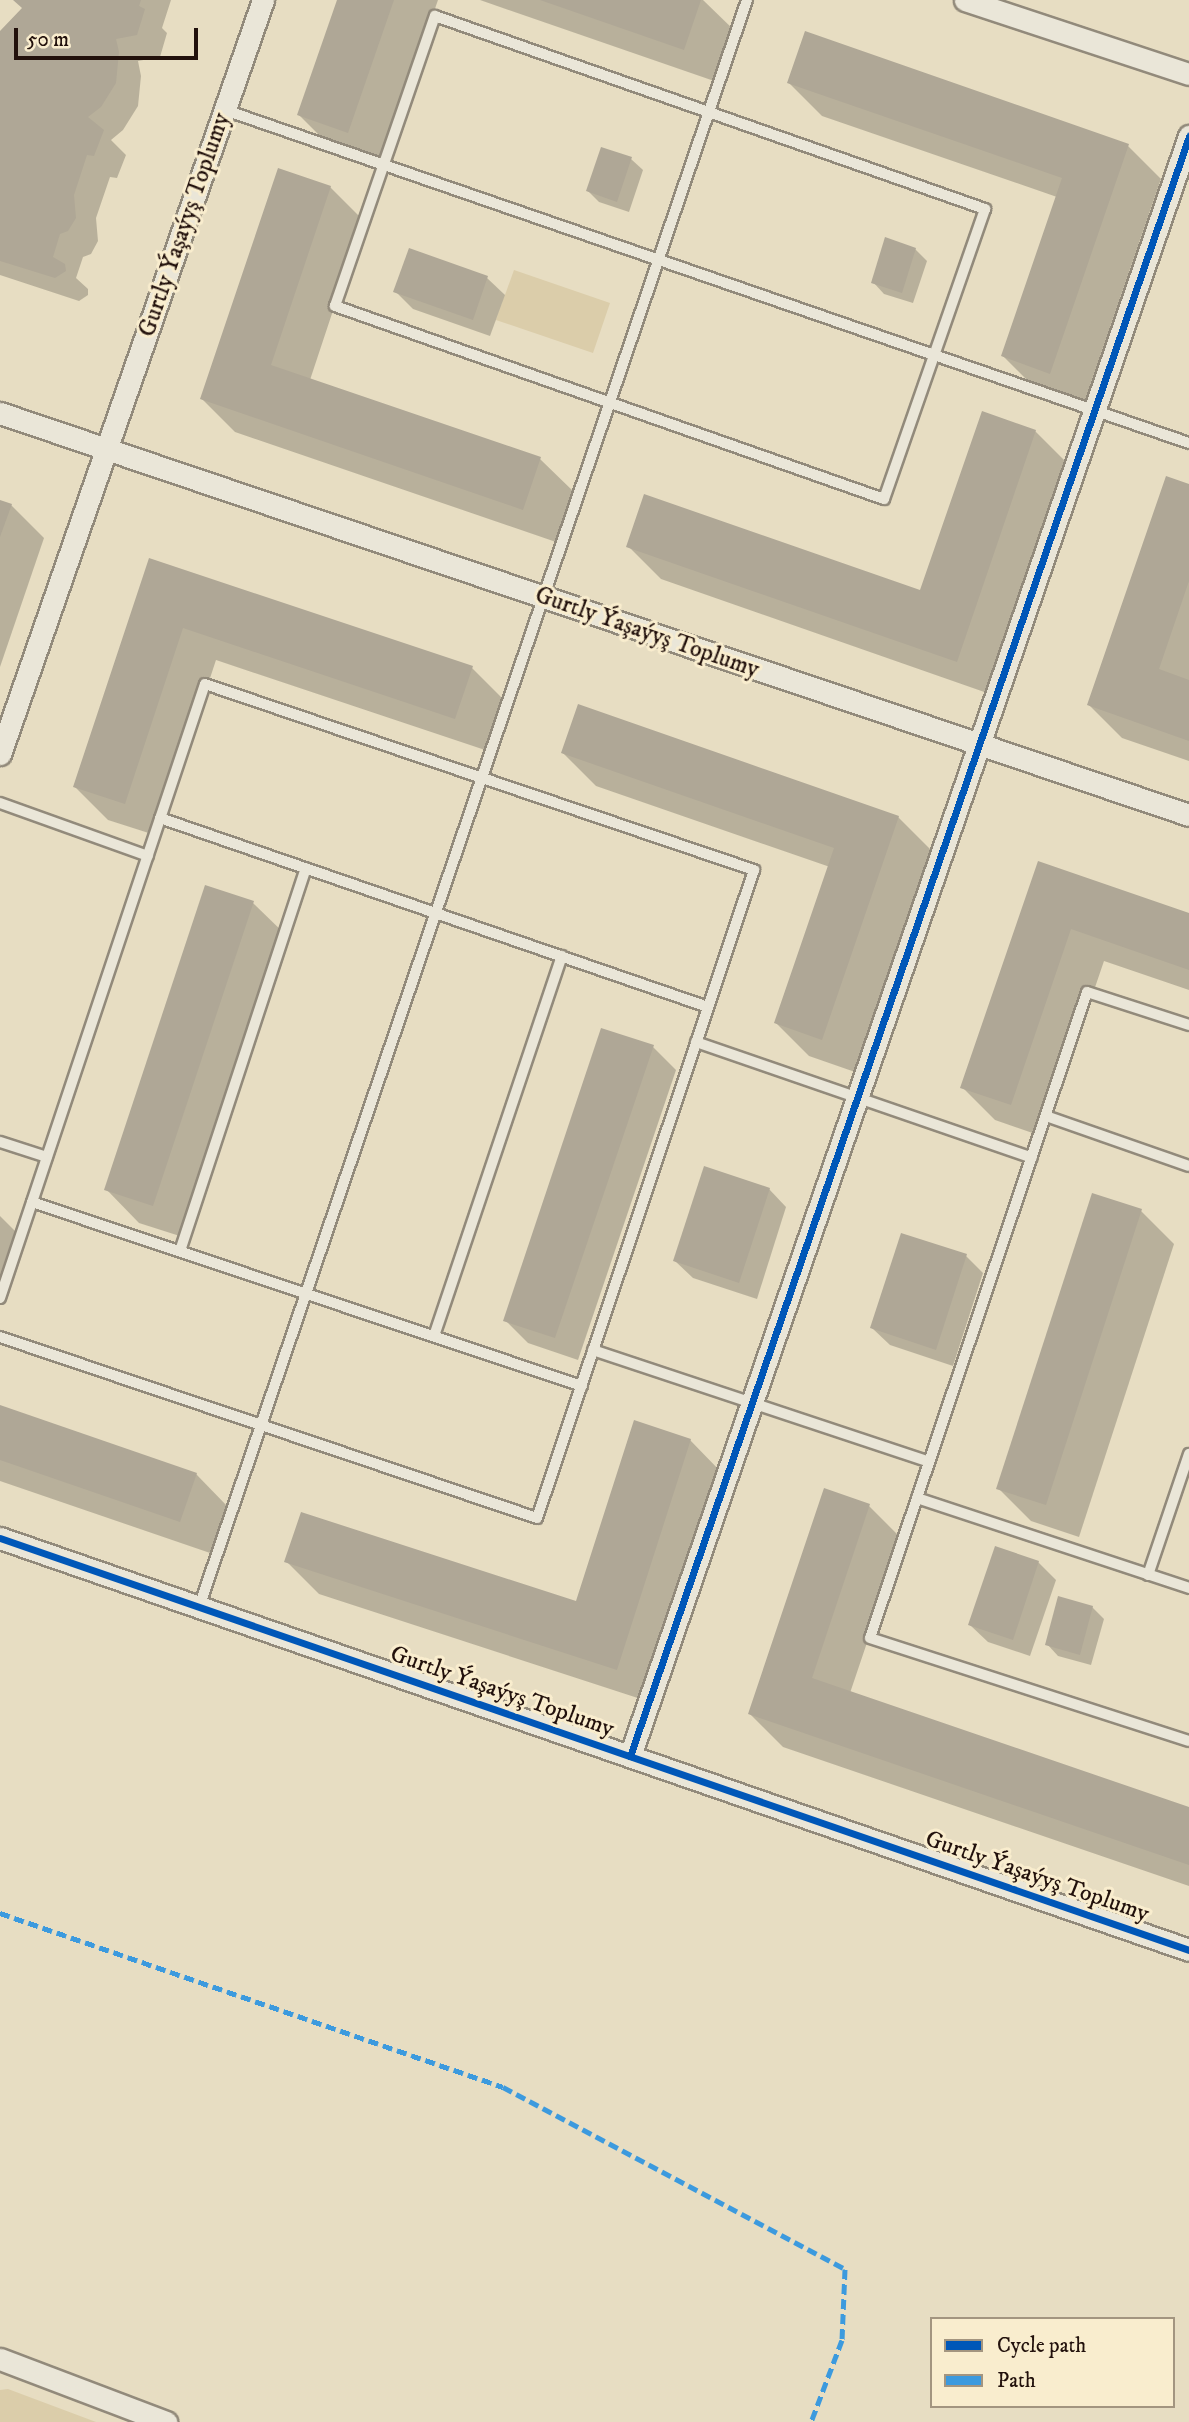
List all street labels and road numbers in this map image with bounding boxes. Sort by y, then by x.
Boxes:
street label: Gurtly Ýaşaýyş Toplumy [133,109,237,341]
street label: Gurtly Ýaşaýyş Toplumy [531,581,763,685]
street label: Gurtly Ýaşaýyş Toplumy [386,1640,618,1744]
street label: Gurtly Ýaşaýyş Toplumy [921,1825,1153,1929]

